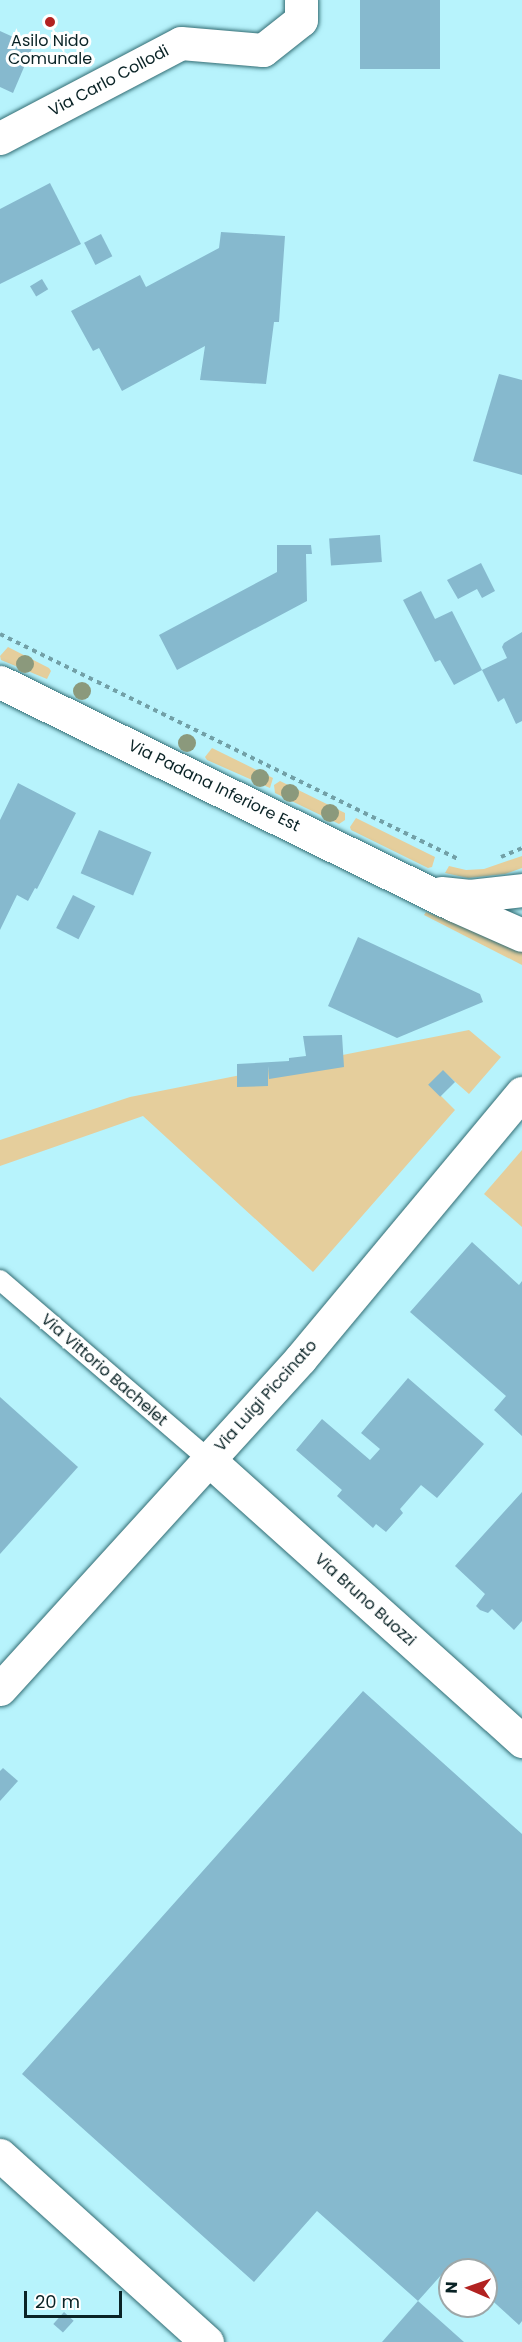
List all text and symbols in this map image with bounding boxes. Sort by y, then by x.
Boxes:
marker: Asilo Nido Comunale [43,15,57,29]
place label: Asilo Nido Comunale [8,31,92,69]
street label: Via Carlo Collodi [46,41,172,121]
street label: Via Padana Inferiore Est [125,736,303,836]
street label: Via Vittorio Bachelet [37,1310,171,1430]
street label: Via Luigi Piccinato [211,1336,321,1456]
street label: Via Bruno Buozzi [310,1550,420,1650]
north arrow [438,2258,498,2318]
scale bar [27,2279,124,2317]
text: N [440,2281,463,2294]
text: 20 m [35,2289,80,2314]

